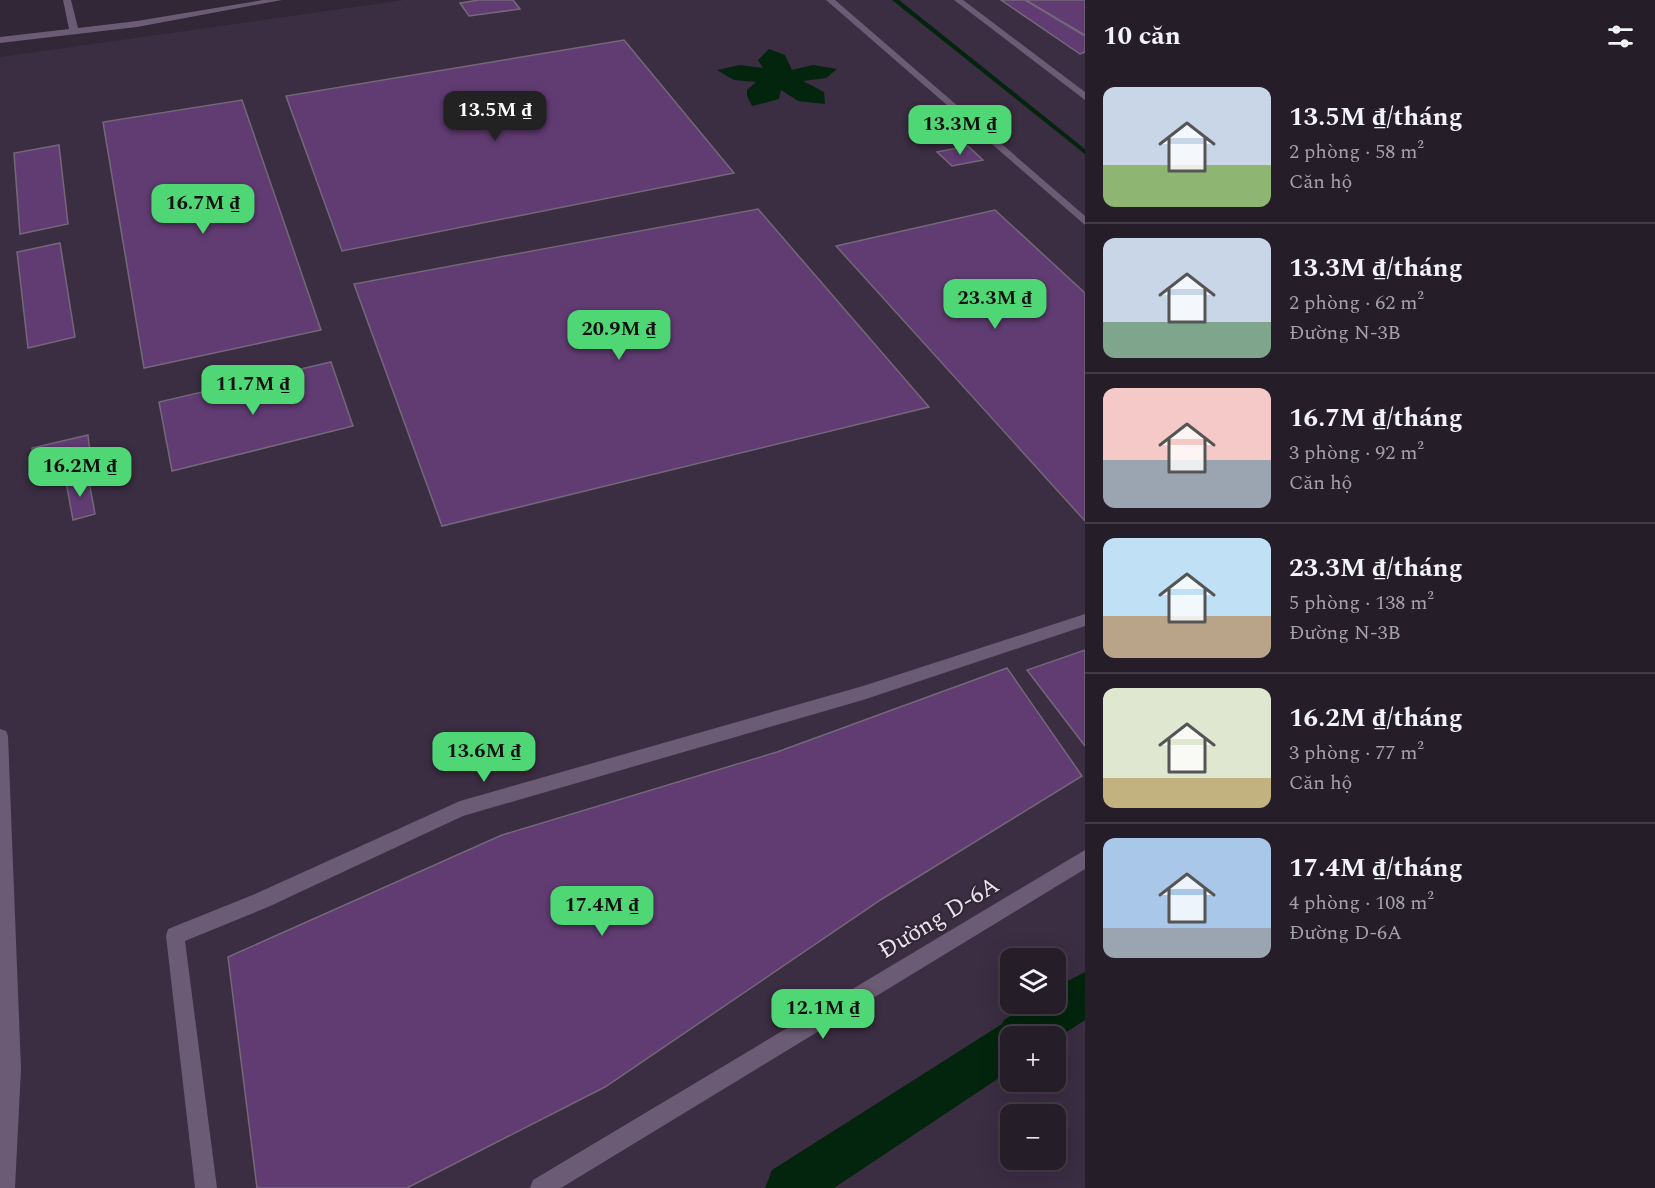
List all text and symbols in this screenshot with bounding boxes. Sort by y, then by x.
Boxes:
text: 10 căn [1103,16,1181,56]
icon: filters [1604,20,1637,53]
pin: 13.5M ₫ [440,91,550,142]
text: 13.5M ₫ [457,95,533,125]
text: 13.5M ₫/tháng [1289,97,1463,137]
pin: 13.3M ₫ [905,105,1015,156]
text: 13.3M ₫ [922,109,998,139]
icon: home [1151,111,1223,183]
text: 2 phòng · 58 m² [1289,137,1424,167]
text: Căn hộ [1289,167,1352,197]
pin: 16.7M ₫ [148,184,258,235]
text: 16.7M ₫ [165,188,241,218]
text: 13.3M ₫/tháng [1289,248,1463,288]
icon: home [1151,262,1223,334]
pin: 23.3M ₫ [940,279,1050,330]
text: 23.3M ₫ [957,283,1033,313]
text: 2 phòng · 62 m² [1289,288,1424,318]
pin: 20.9M ₫ [564,310,674,361]
text: 20.9M ₫ [581,314,657,344]
text: Đường N-3B [1289,318,1401,348]
pin: 11.7M ₫ [198,365,308,416]
text: 11.7M ₫ [215,369,291,399]
text: 16.7M ₫/tháng [1289,398,1463,438]
icon: home [1151,412,1223,484]
text: 3 phòng · 92 m² [1289,438,1424,468]
pin: 16.2M ₫ [25,447,135,498]
text: 16.2M ₫ [42,451,118,481]
text: Căn hộ [1289,468,1352,498]
text: 23.3M ₫/tháng [1289,548,1463,588]
icon: home [1151,562,1223,634]
text: 5 phòng · 138 m² [1289,588,1434,618]
text: Đường N-3B [1289,618,1401,648]
text: 16.2M ₫/tháng [1289,698,1463,738]
icon: home [1151,712,1223,784]
pin: 13.6M ₫ [429,732,539,783]
text: 13.6M ₫ [446,736,522,766]
text: 3 phòng · 77 m² [1289,738,1424,768]
text: Căn hộ [1289,768,1352,798]
text: 17.4M ₫/tháng [1289,848,1463,888]
icon: home [1151,862,1223,934]
street label: Đường D-6A [872,868,1006,968]
pin: 17.4M ₫ [547,886,657,937]
text: 4 phòng · 108 m² [1289,888,1434,918]
text: 17.4M ₫ [564,890,640,920]
text: Đường D-6A [1289,918,1402,948]
map controls [1000,948,1066,1170]
button: layers [1000,948,1066,1014]
pin: 12.1M ₫ [768,989,878,1040]
text: 12.1M ₫ [785,993,861,1023]
button: + [1000,1026,1066,1092]
button: − [1000,1104,1066,1170]

